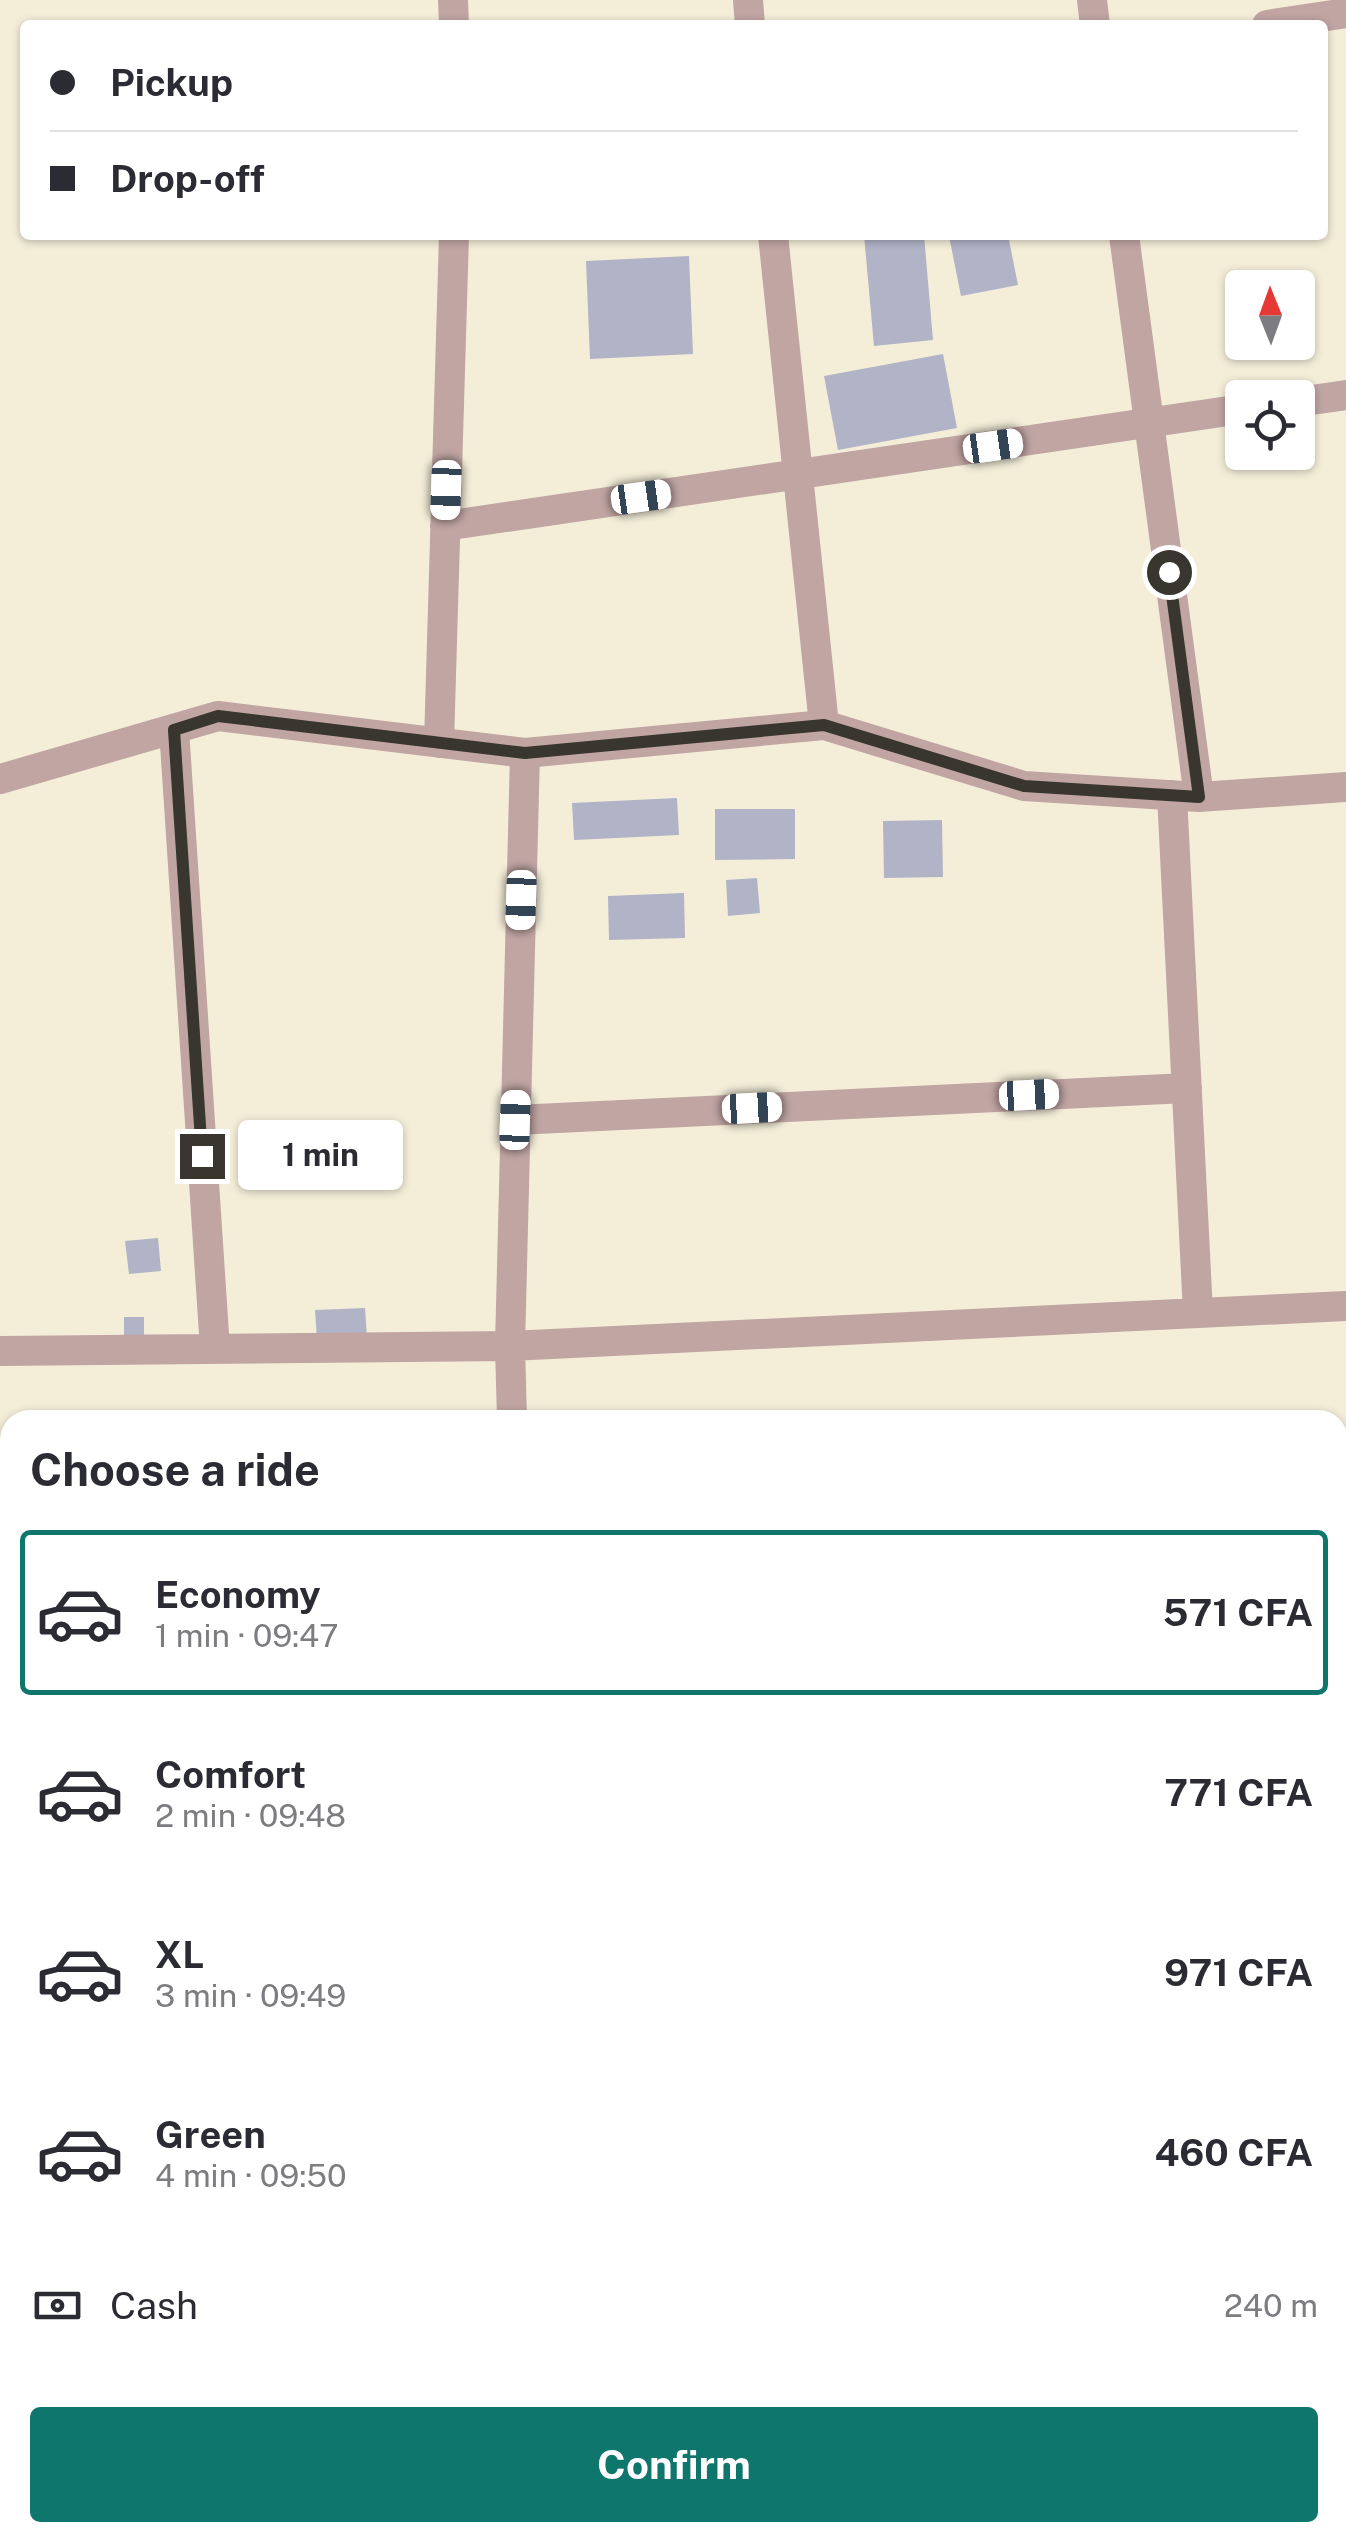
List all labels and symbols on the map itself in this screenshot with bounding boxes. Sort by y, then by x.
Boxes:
north arrow [1225,270,1315,360]
car [961,427,1025,465]
car [430,459,462,521]
car [609,478,673,516]
route start [1147,550,1192,595]
car [505,869,537,931]
car [998,1078,1060,1112]
car [499,1089,531,1151]
car [721,1091,783,1125]
callout: 1 min [237,1121,402,1191]
route end [180,1134,225,1179]

